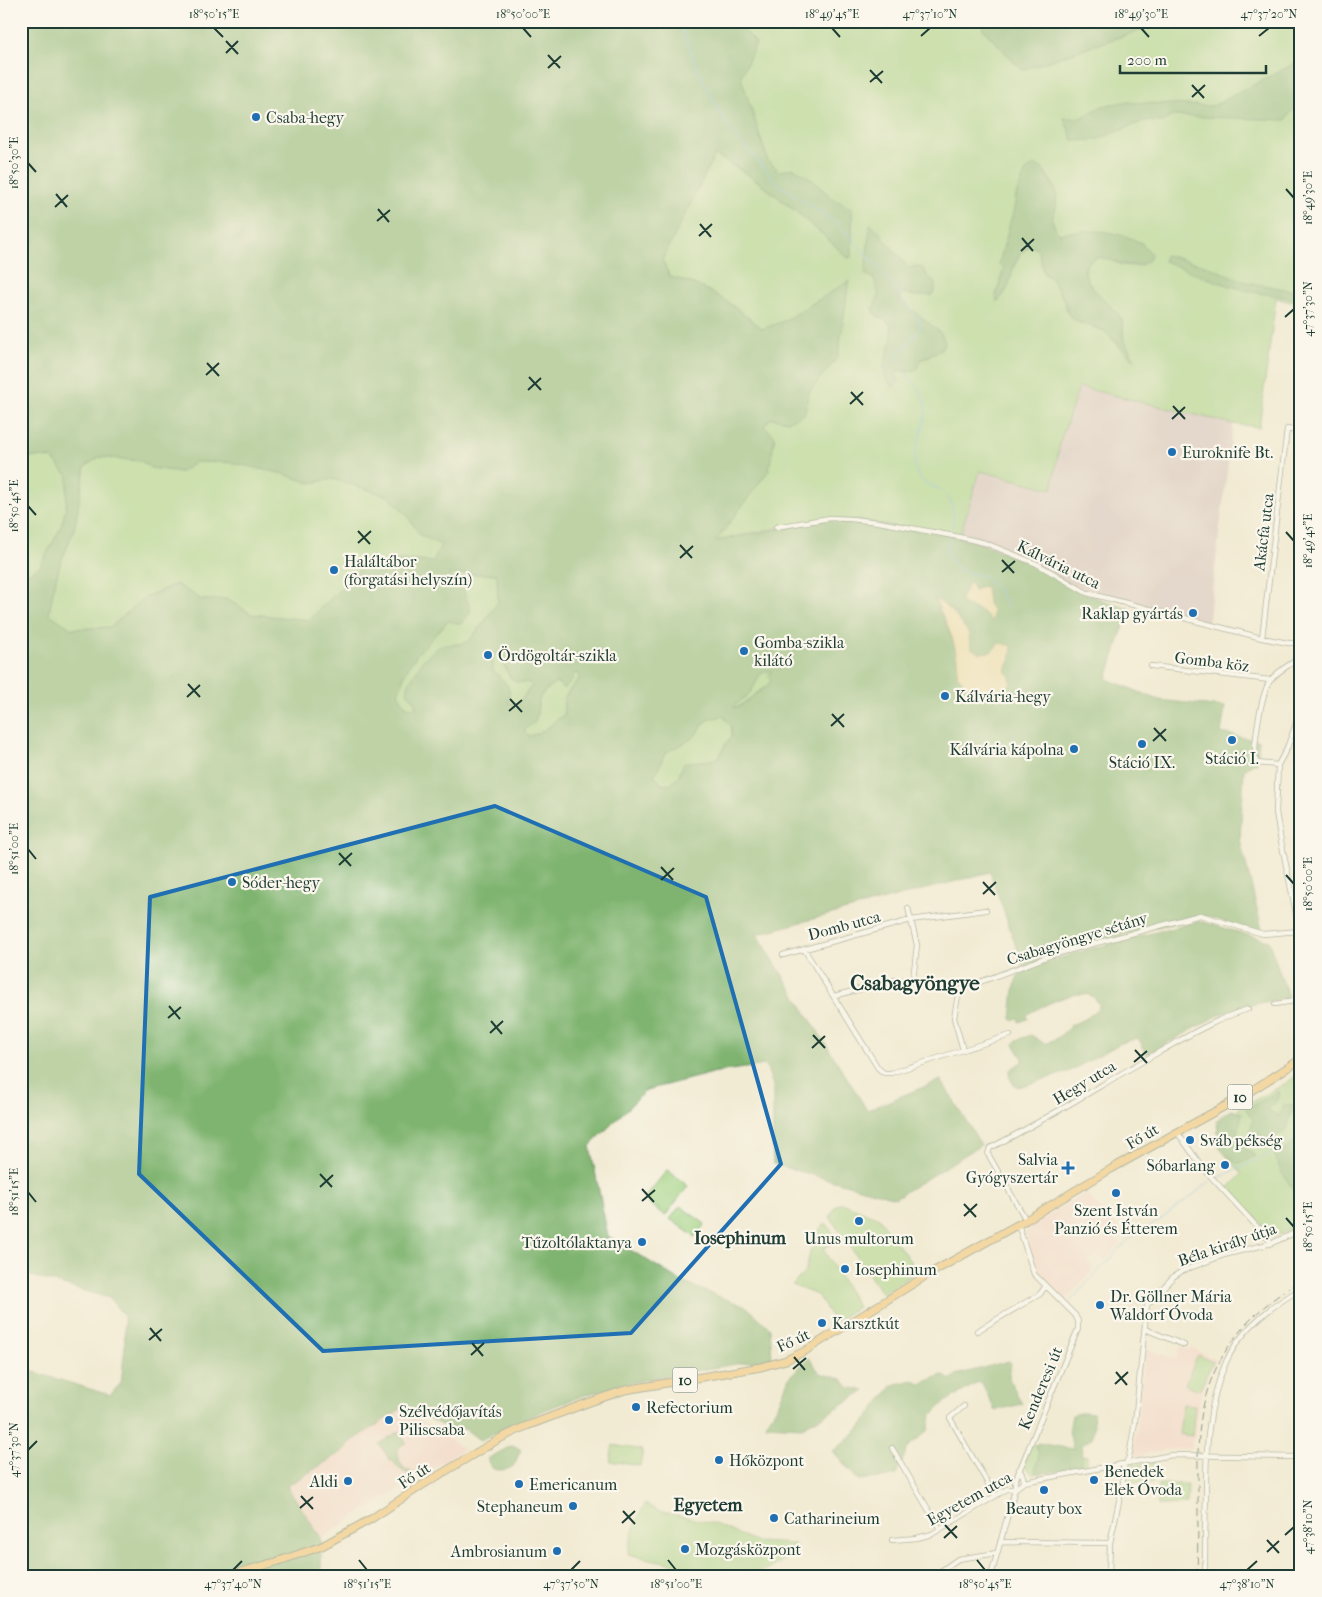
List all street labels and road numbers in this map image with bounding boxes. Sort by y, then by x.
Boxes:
street label: Akácfa utca [1249,491,1278,573]
street label: Kálvária utca [1014,536,1104,593]
street label: Gomba köz [1174,648,1250,675]
street label: Domb utca [806,907,883,944]
street label: Csabagyöngye sétány [1004,908,1150,969]
street label: Hegy utca [1049,1056,1120,1109]
road number: 10 [1228,1084,1252,1110]
street label: Fő út [1122,1119,1162,1153]
street label: Béla király útja [1175,1219,1279,1270]
street label: Fő út [773,1324,813,1356]
street label: Kenderesi út [1014,1343,1067,1433]
road number: 10 [672,1368,698,1392]
street label: Fő út [395,1458,434,1493]
street label: Egyetem utca [924,1467,1015,1530]

